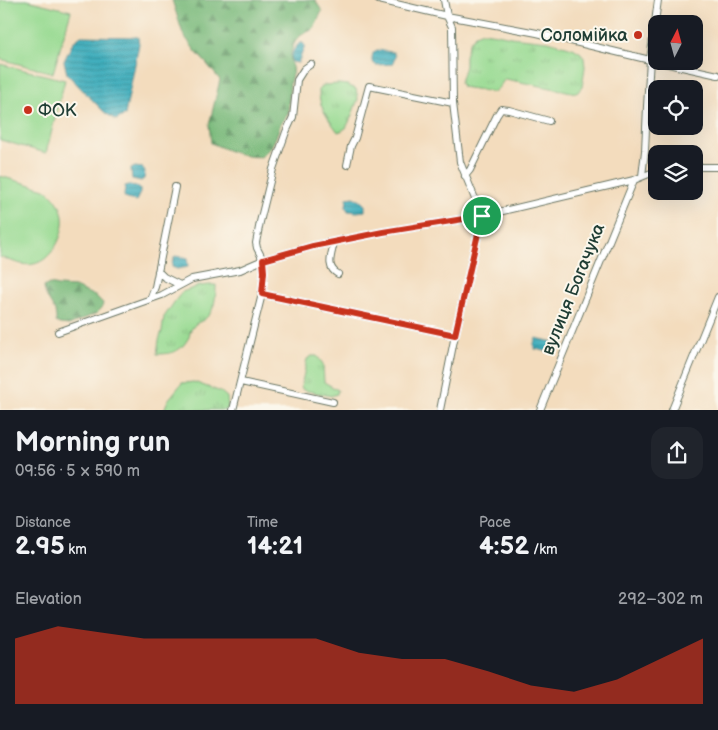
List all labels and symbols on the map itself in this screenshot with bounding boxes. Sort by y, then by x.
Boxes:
north arrow [648,15,702,70]
place label: Соломійка [541,25,628,46]
marker: Соломійка [632,29,644,41]
place label: ФОК [38,100,77,121]
marker: ФОК [22,104,34,116]
pin [461,195,503,237]
street label: вулиця Богачука [537,220,610,358]

